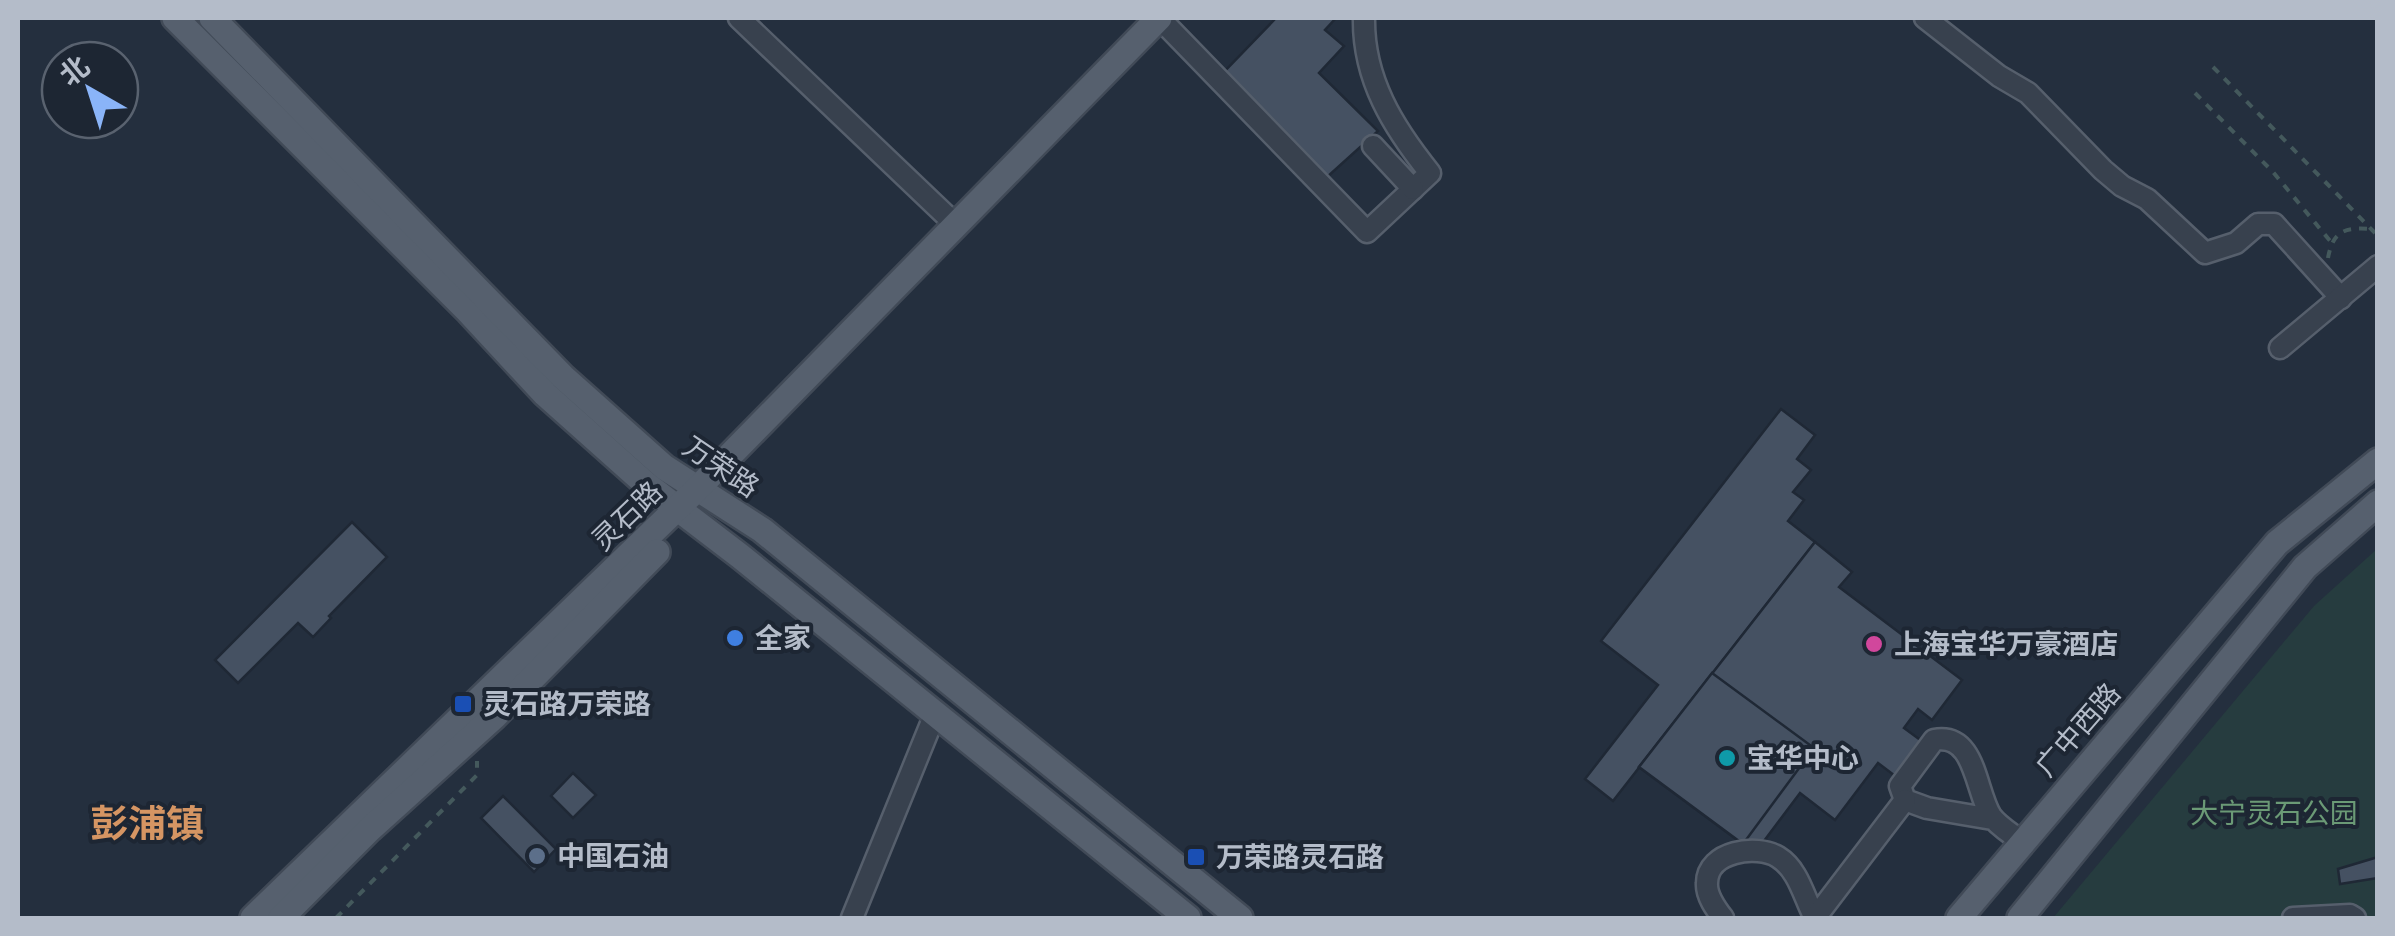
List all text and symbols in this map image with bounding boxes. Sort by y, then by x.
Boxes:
north arrow [40,40,140,140]
text: 北 [53,49,96,93]
street label: 万荣路 [677,430,765,504]
street label: 灵石路 [585,475,669,557]
place label: 全家 [755,622,811,655]
marker: 全家 [724,627,746,649]
place label: 上海宝华万豪酒店 [1894,628,2118,661]
marker: 上海宝华万豪酒店 [1863,633,1885,655]
street label: 广中西路 [2029,677,2127,783]
place label: 灵石路万荣路 [483,688,651,721]
marker: 灵石路万荣路 [452,693,474,715]
place label: 宝华中心 [1747,742,1859,775]
marker: 宝华中心 [1716,747,1738,769]
park label: 大宁灵石公园 [2190,797,2358,830]
district label: 彭浦镇 [90,802,204,846]
place label: 中国石油 [557,840,669,873]
place label: 万荣路灵石路 [1216,841,1384,874]
marker: 中国石油 [526,845,548,867]
marker: 万荣路灵石路 [1185,846,1207,868]

